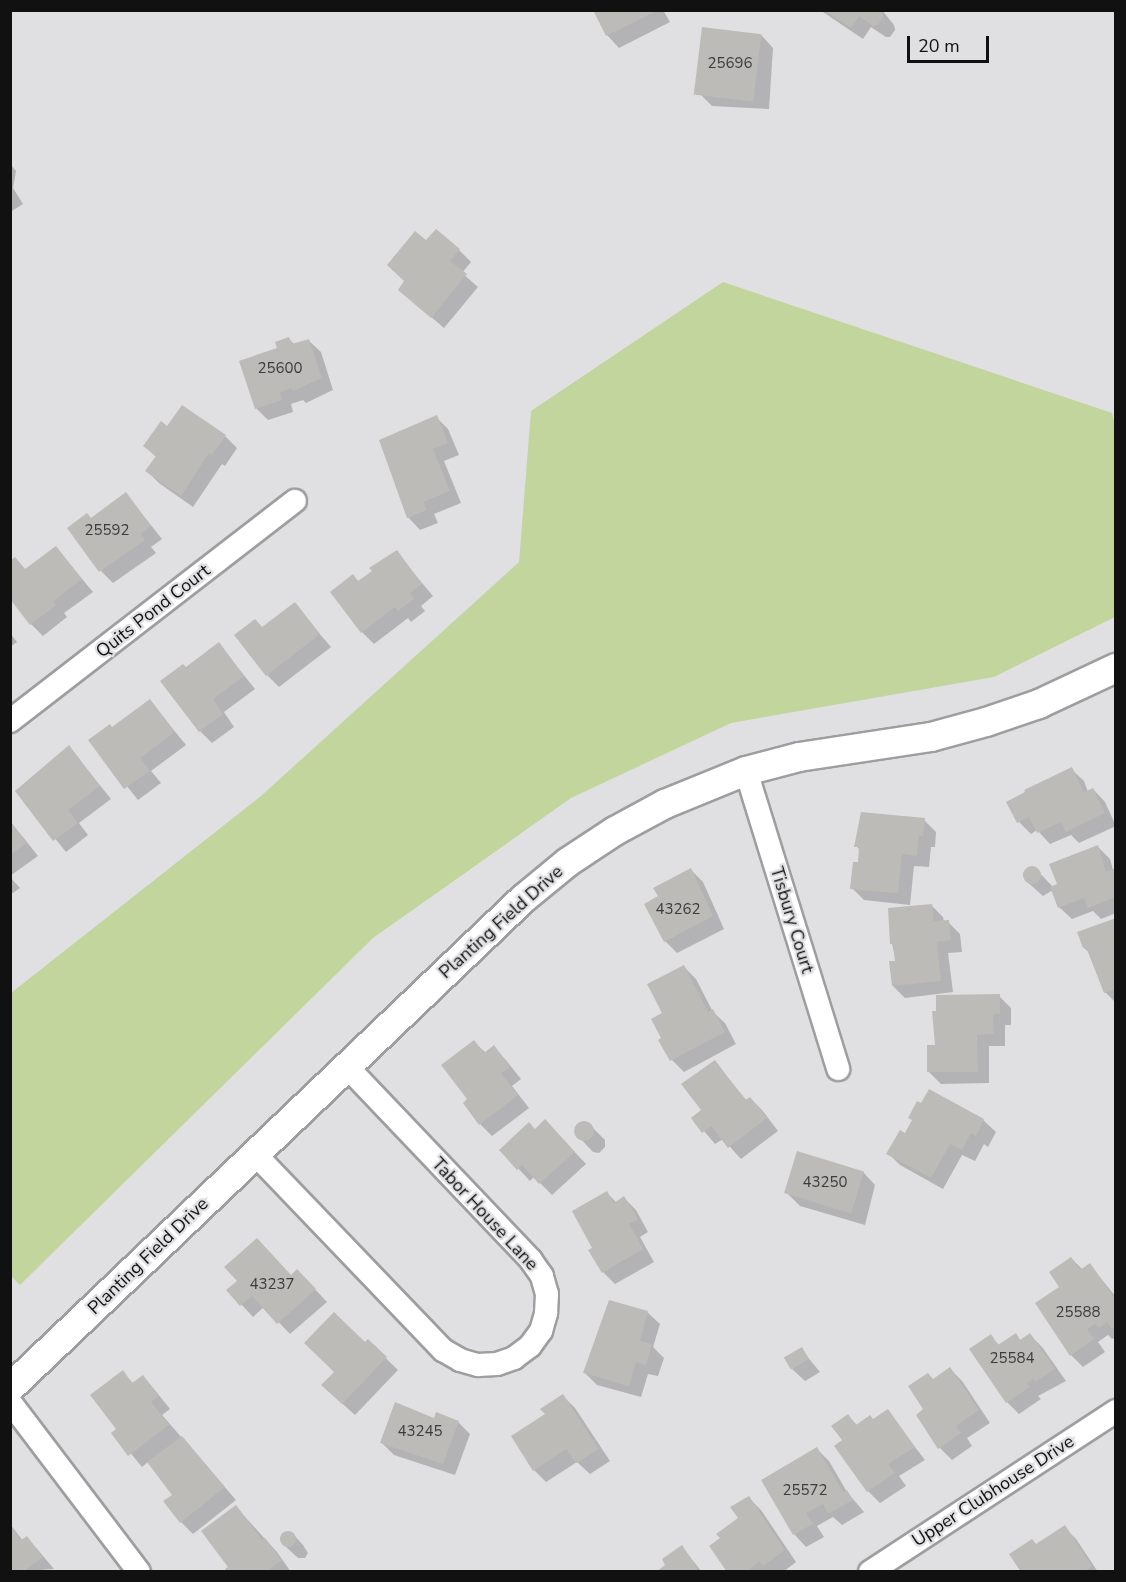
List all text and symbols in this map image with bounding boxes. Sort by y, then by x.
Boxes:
scale bar [910,24,992,62]
text: 20 m [918,34,960,58]
house number: 25696 [708,55,752,73]
house number: 25600 [258,360,302,378]
house number: 25592 [85,522,129,540]
street label: Quits Pond Court [92,560,214,662]
street label: Planting Field Drive [435,861,567,983]
street label: Tisbury Court [766,864,818,976]
house number: 43262 [656,901,700,919]
street label: Tabor House Lane [427,1153,543,1275]
house number: 43250 [803,1174,847,1192]
street label: Planting Field Drive [83,1193,213,1319]
house number: 43237 [250,1276,294,1294]
house number: 25588 [1056,1304,1100,1322]
house number: 25584 [990,1350,1034,1368]
house number: 43245 [398,1423,442,1441]
street label: Upper Clubhouse Drive [908,1431,1078,1551]
house number: 25572 [783,1482,827,1500]

